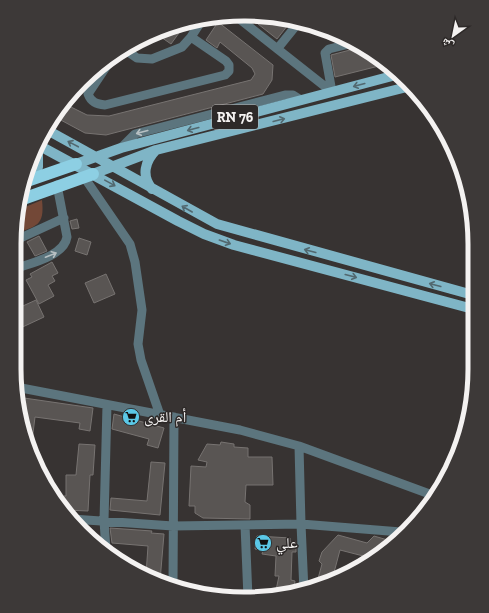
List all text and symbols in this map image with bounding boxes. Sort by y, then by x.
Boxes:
north arrow [433,16,473,56]
text: ش [439,34,457,53]
one-way arrow [353,82,366,89]
road number: RN 76 [212,105,258,129]
one-way arrow [272,116,285,124]
one-way arrow [186,126,199,133]
one-way arrow [136,129,149,136]
one-way arrow [67,139,79,147]
one-way arrow [104,179,116,187]
one-way arrow [181,205,193,213]
one-way arrow [219,238,231,246]
one-way arrow [304,247,317,255]
one-way arrow [44,250,56,258]
one-way arrow [344,273,357,280]
one-way arrow [429,281,442,288]
supermarket icon: أم القرى [121,407,141,427]
place label: أم القرى [144,408,186,427]
supermarket icon: علي [253,533,273,553]
place label: علي [276,534,298,555]

